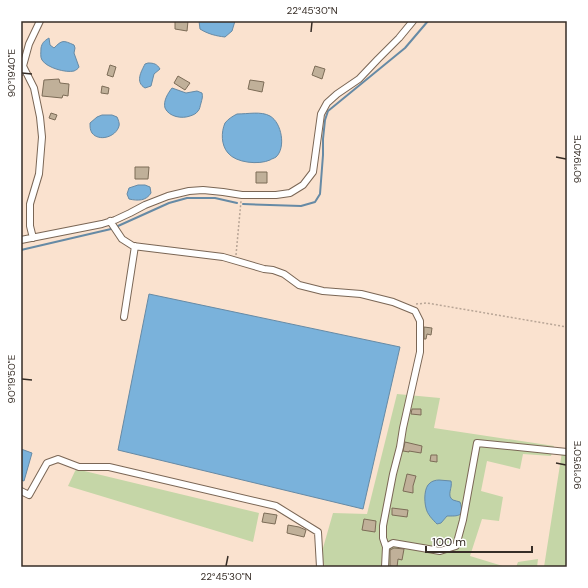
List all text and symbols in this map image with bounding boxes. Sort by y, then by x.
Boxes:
text: 22°45'30"N [286,4,338,17]
text: 90°19'40"E [5,48,18,97]
text: 90°19'40"E [571,134,584,183]
text: 90°19'50"E [5,354,18,403]
text: 90°19'50"E [571,440,584,489]
scale bar [426,528,532,554]
text: 100 m [432,534,466,550]
text: 22°45'30"N [200,570,252,583]

